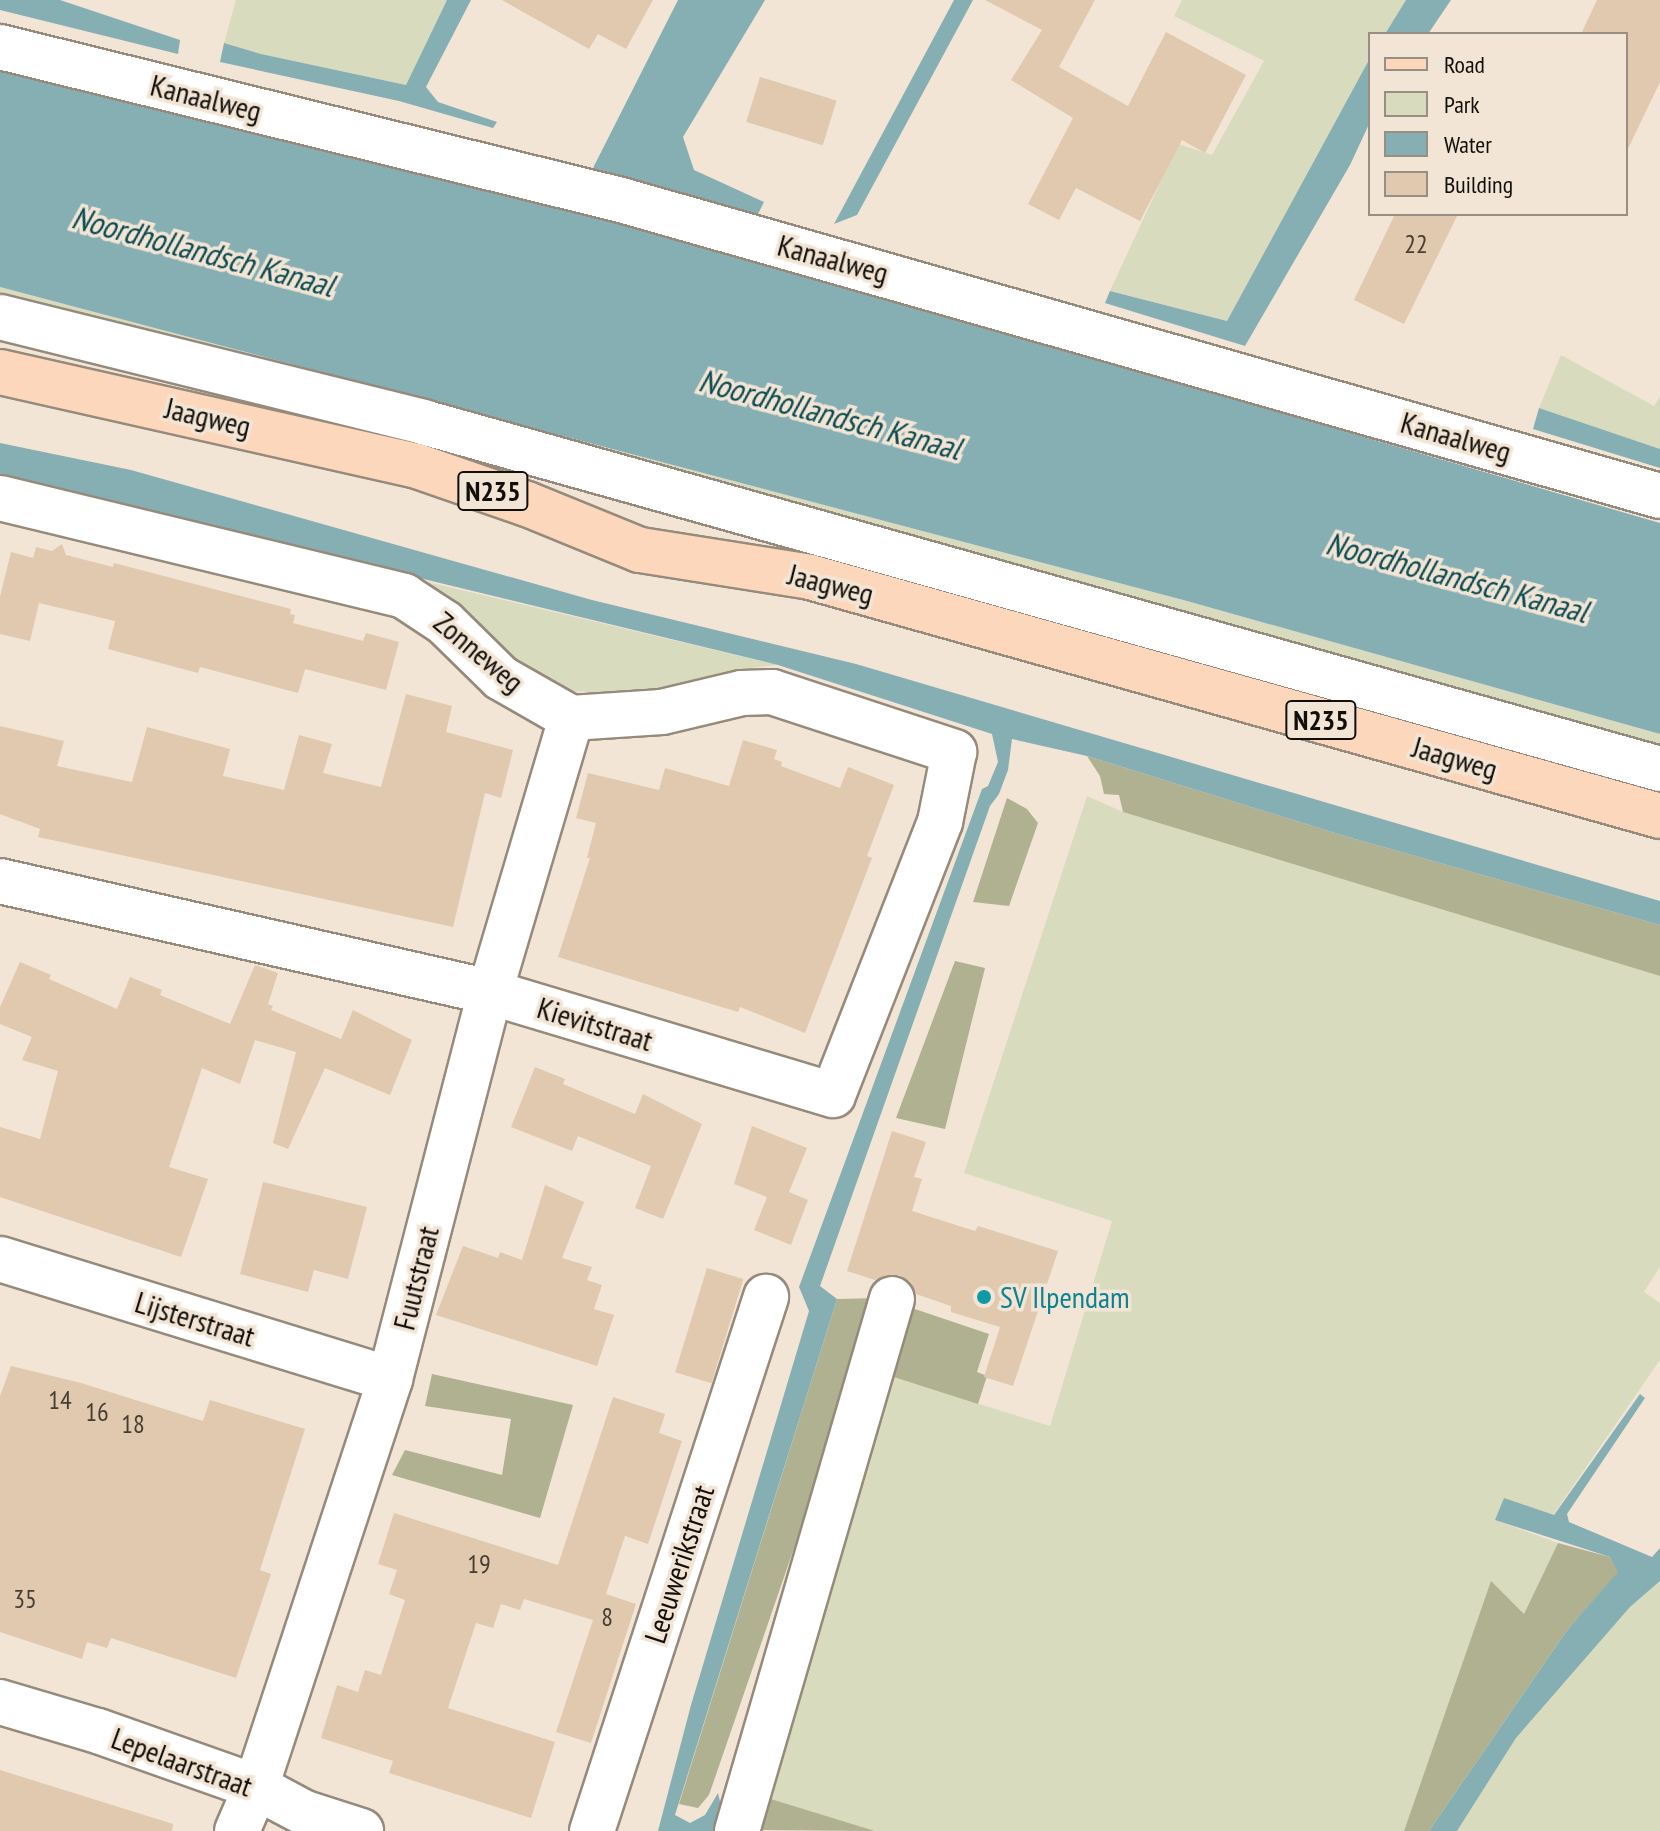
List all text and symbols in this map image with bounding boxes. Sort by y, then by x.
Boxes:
legend [1368,32,1628,216]
text: Road [1444,49,1485,80]
street label: Kanaalweg [147,67,265,129]
text: Park [1444,89,1480,120]
text: Water [1444,129,1492,160]
text: Building [1444,169,1513,200]
water label: Noordhollandsch Kanaal [68,198,338,304]
street label: Kanaalweg [774,227,892,291]
house number: 22 [1404,228,1428,260]
water label: Noordhollandsch Kanaal [695,361,965,467]
street label: Jaagweg [162,390,254,444]
street label: Kanaalweg [1397,404,1515,470]
road number: N235 [457,467,529,515]
water label: Noordhollandsch Kanaal [1322,524,1592,630]
street label: Jaagweg [785,556,877,612]
street label: Zonneweg [427,604,531,700]
road number: N235 [1285,696,1357,744]
street label: Jaagweg [1408,729,1502,787]
street label: Kievitstraat [533,989,657,1059]
street label: Fuutstraat [386,1222,446,1334]
place label: SV Ilpendam [1000,1279,1130,1315]
street label: Lijsterstraat [131,1284,259,1354]
marker: SV Ilpendam [975,1288,993,1306]
house number: 14 [48,1384,72,1416]
house number: 16 [85,1396,109,1428]
house number: 18 [121,1408,145,1440]
street label: Leeuwerikstraat [637,1481,721,1647]
house number: 19 [467,1548,491,1580]
house number: 35 [13,1583,37,1615]
house number: 8 [601,1601,613,1633]
street label: Lepelaarstraat [107,1720,257,1804]

